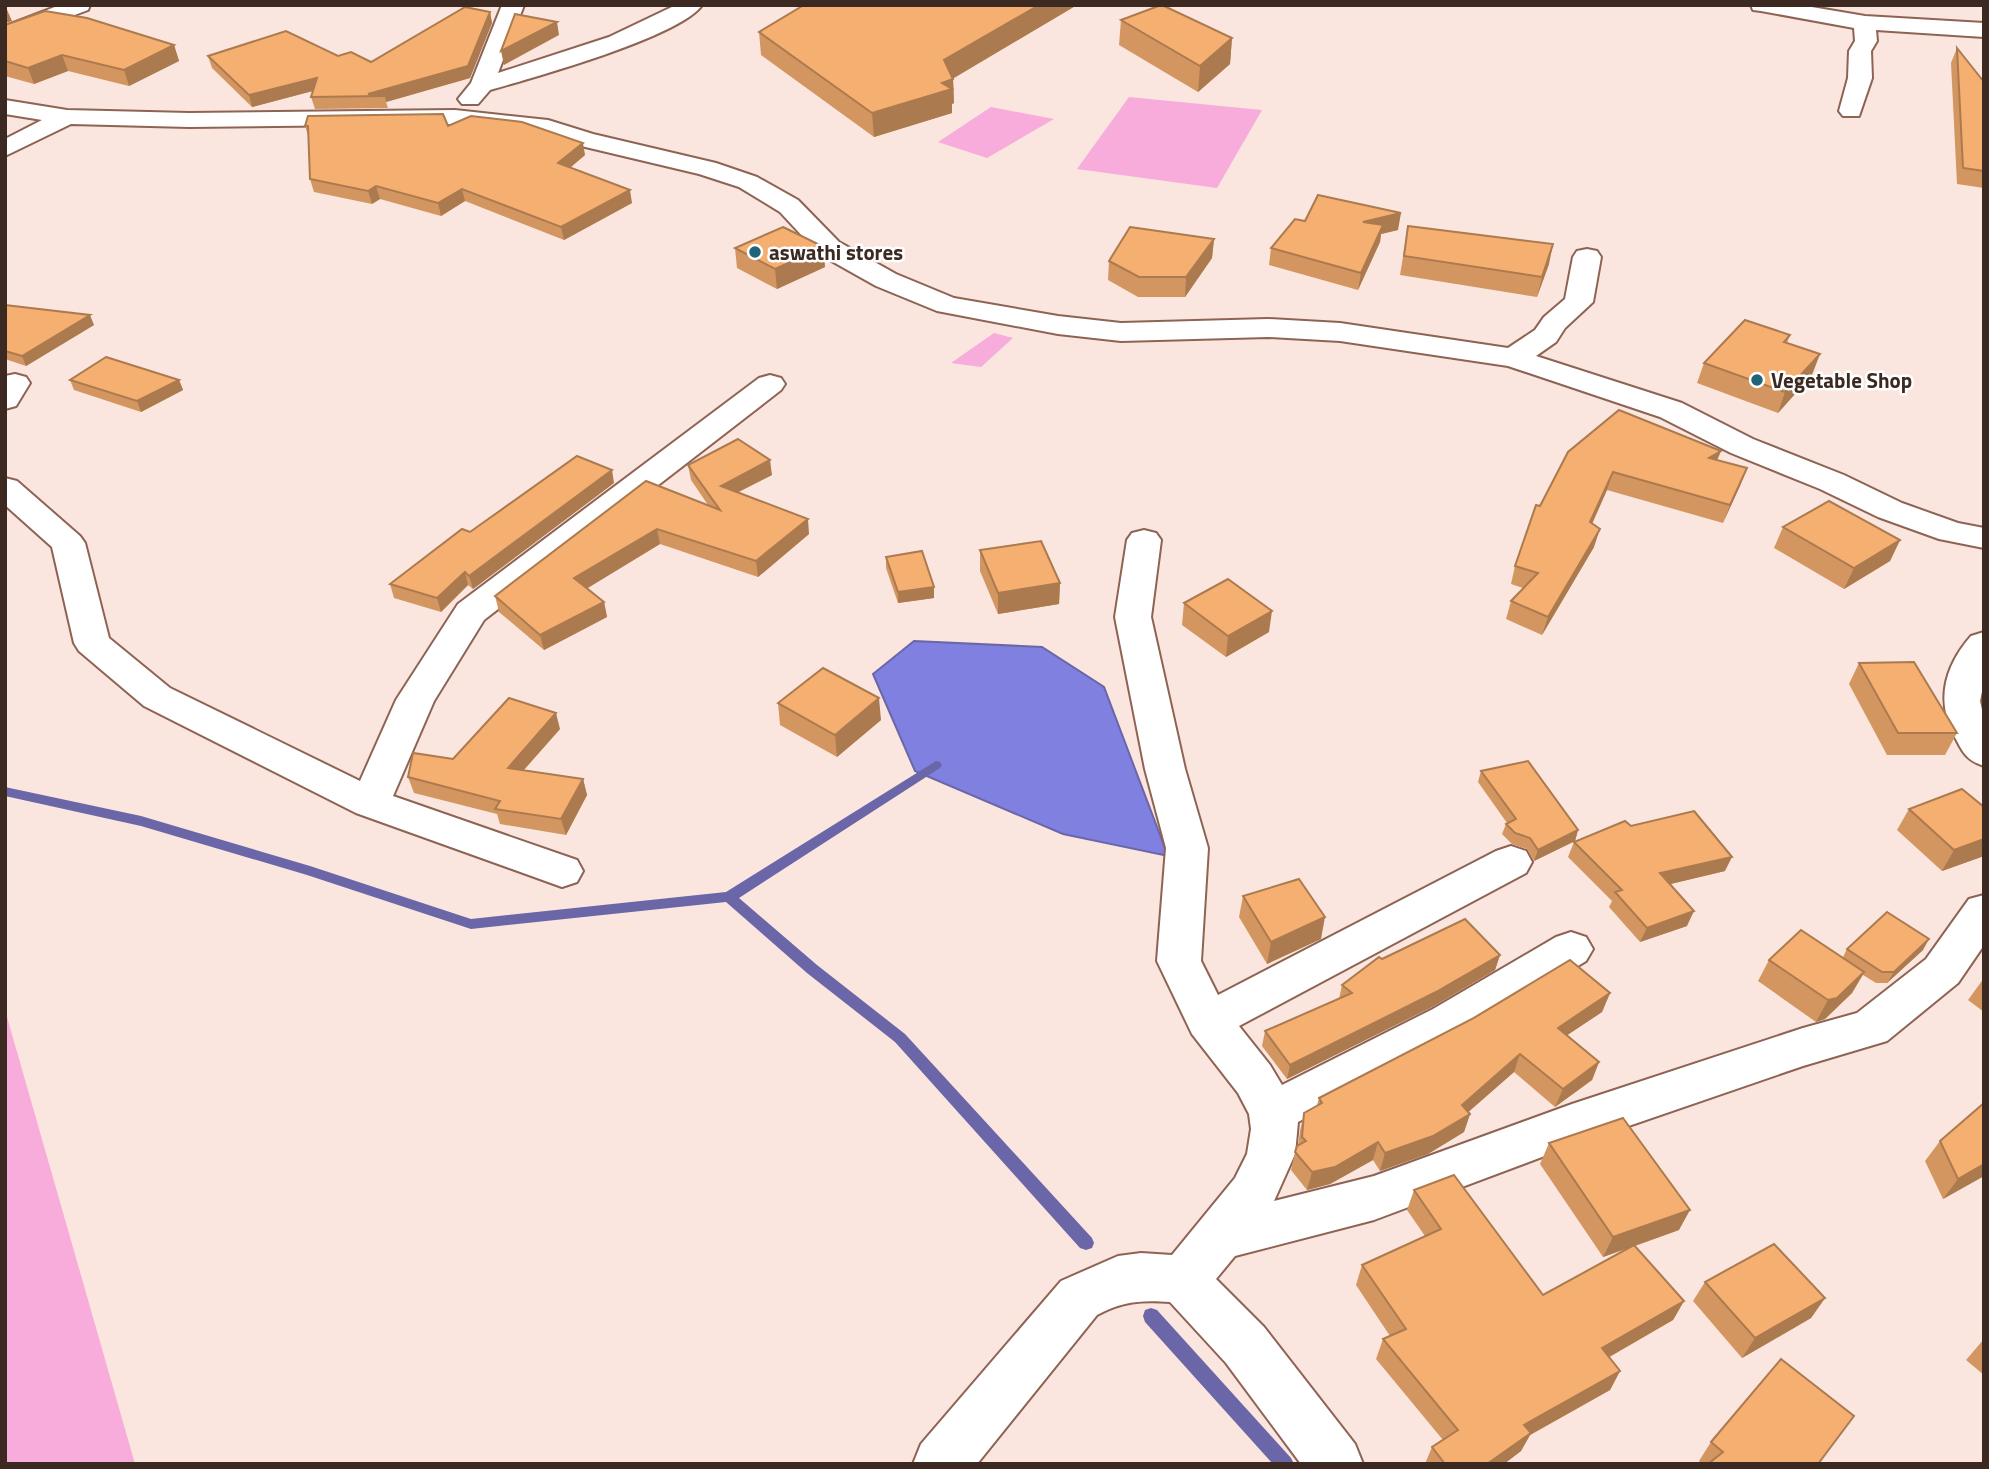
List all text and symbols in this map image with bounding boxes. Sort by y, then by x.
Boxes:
place label: aswathi stores [769,236,903,268]
marker: aswathi stores [747,244,763,260]
place label: Vegetable Shop [1771,364,1912,396]
marker: Vegetable Shop [1749,372,1765,388]

